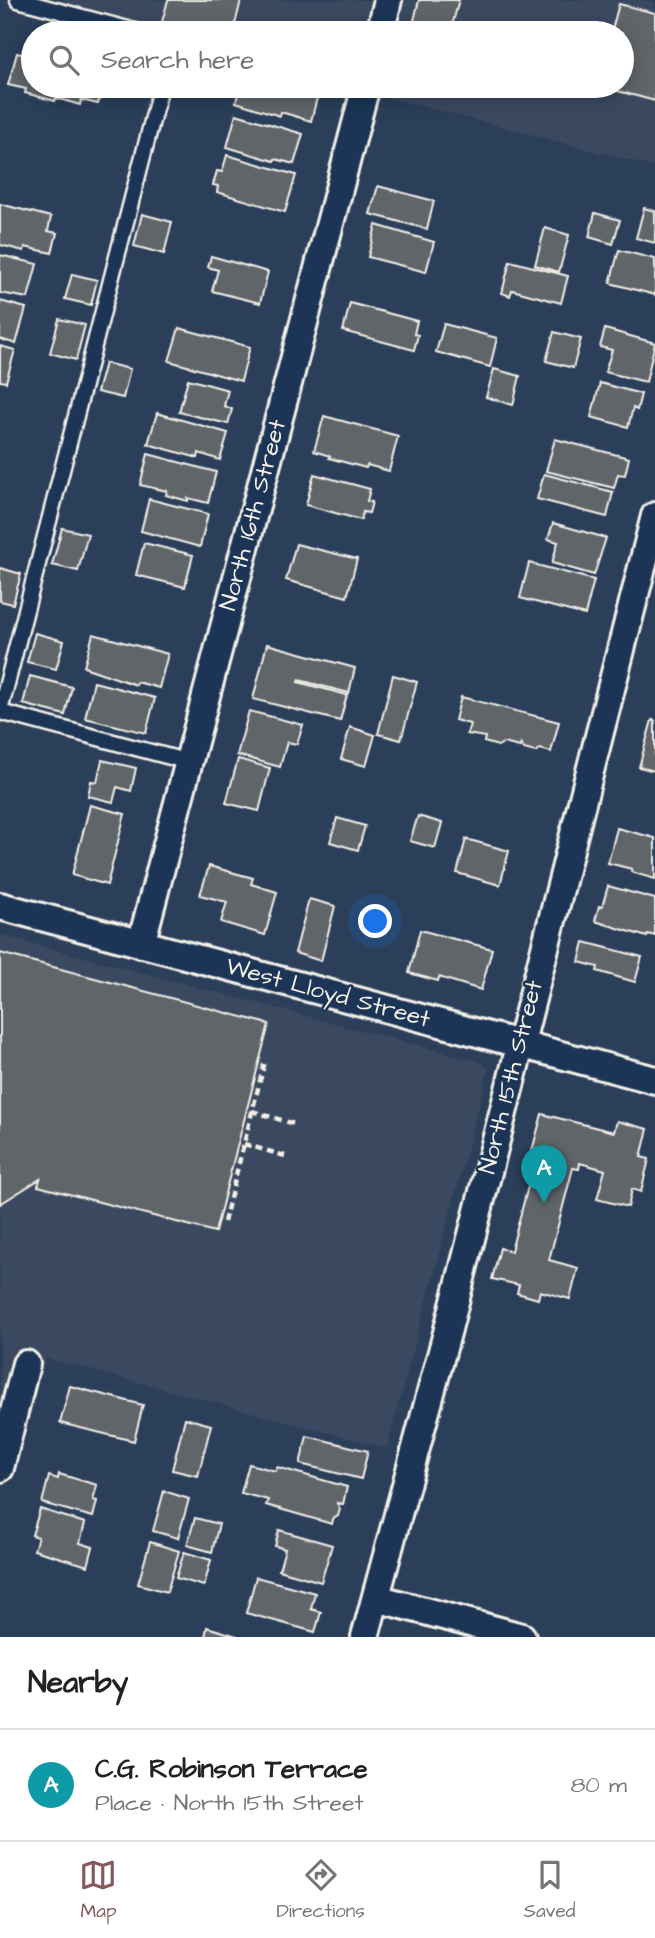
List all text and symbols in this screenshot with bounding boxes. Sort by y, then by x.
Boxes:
search box [21,21,634,98]
icon: search [45,41,83,79]
text: Search here [101,42,254,78]
street label: North 16th Street [211,415,295,614]
your location [358,904,392,938]
street label: West Lloyd Street [222,949,434,1038]
street label: North 15th Street [471,976,552,1177]
pin: A [521,1145,567,1203]
text: Nearby [28,1662,128,1704]
text: C.G. Robinson Terrace [95,1751,368,1787]
text: A [44,1769,58,1801]
text: 80 m [570,1769,627,1801]
text: Place · North 15th Street [95,1787,364,1819]
tab: Map [79,1856,117,1925]
tab: Directions [276,1856,365,1925]
tab: Saved [524,1856,575,1925]

